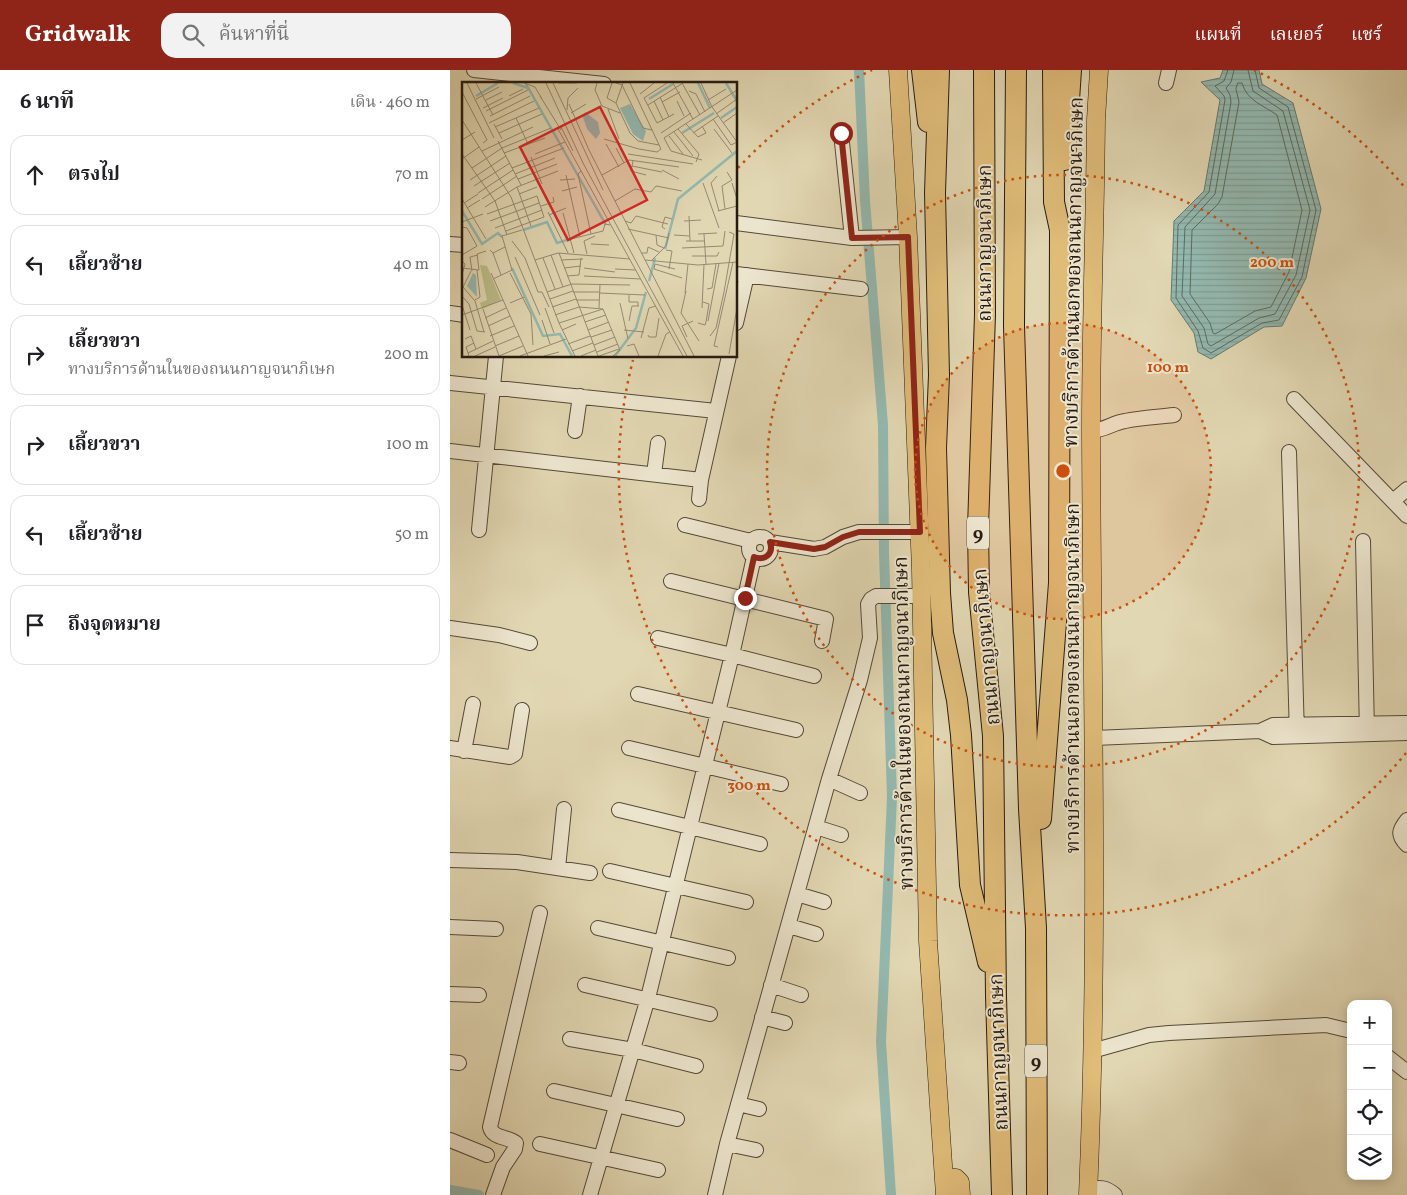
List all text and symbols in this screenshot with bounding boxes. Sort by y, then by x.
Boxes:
search box [161,13,511,58]
text: Gridwalk [25,18,131,52]
icon: search [179,21,207,49]
text: ค้นหาที่นี่ [219,22,289,48]
text: แผนที่ [1194,23,1242,48]
text: เลเยอร์ [1270,23,1323,48]
text: แชร์ [1351,23,1382,48]
inset map [462,82,738,358]
text: 6 นาที [20,88,74,117]
text: เดิน · 460 m [350,92,430,114]
street label: ทางบริการด้านนอกของถนนกาญจนาภิเษก [1058,97,1092,448]
route start [830,122,853,145]
icon: ahead [21,161,49,189]
text: ตรงไป [68,162,120,188]
text: 70 m [395,164,429,186]
street label: ถนนกาญจนาภิเษก [972,164,1000,322]
icon: left [21,251,49,279]
text: เลี้ยวซ้าย [68,252,142,278]
text: 200 m [1250,253,1294,274]
text: 40 m [393,254,429,276]
text: เลี้ยวขวา [68,329,140,355]
icon: right [21,341,49,369]
text: 200 m [384,344,429,366]
text: 100 m [1147,358,1190,379]
text: ทางบริการด้านในของถนนกาญจนาภิเษก [68,359,335,381]
icon: right [21,431,49,459]
text: เลี้ยวขวา [68,432,140,458]
text: 100 m [386,434,429,456]
centre of rings [1054,462,1072,480]
street label: ทางบริการด้านนอกของถนนกาญจนาภิเษก [1060,503,1088,853]
road number: 9 [967,516,989,549]
icon: left [21,521,49,549]
text: เลี้ยวซ้าย [68,522,142,548]
text: 50 m [395,524,429,546]
street label: ทางบริการด้านในของถนนกาญจนาภิเษก [887,556,922,890]
street label: ถนนกาญจนาภิเษก [967,567,1009,727]
route end [734,587,757,610]
icon: arrive [21,611,49,639]
text: ถึงจุดหมาย [68,612,161,638]
text: 300 m [727,776,771,797]
street label: ถนนกาญจนาภิเษก [983,973,1017,1131]
map controls [1347,1000,1392,1180]
button: + [1347,1000,1392,1045]
road number: 9 [1025,1044,1047,1078]
button: − [1347,1045,1392,1090]
button: locate [1347,1090,1392,1135]
button: layers [1347,1135,1392,1180]

